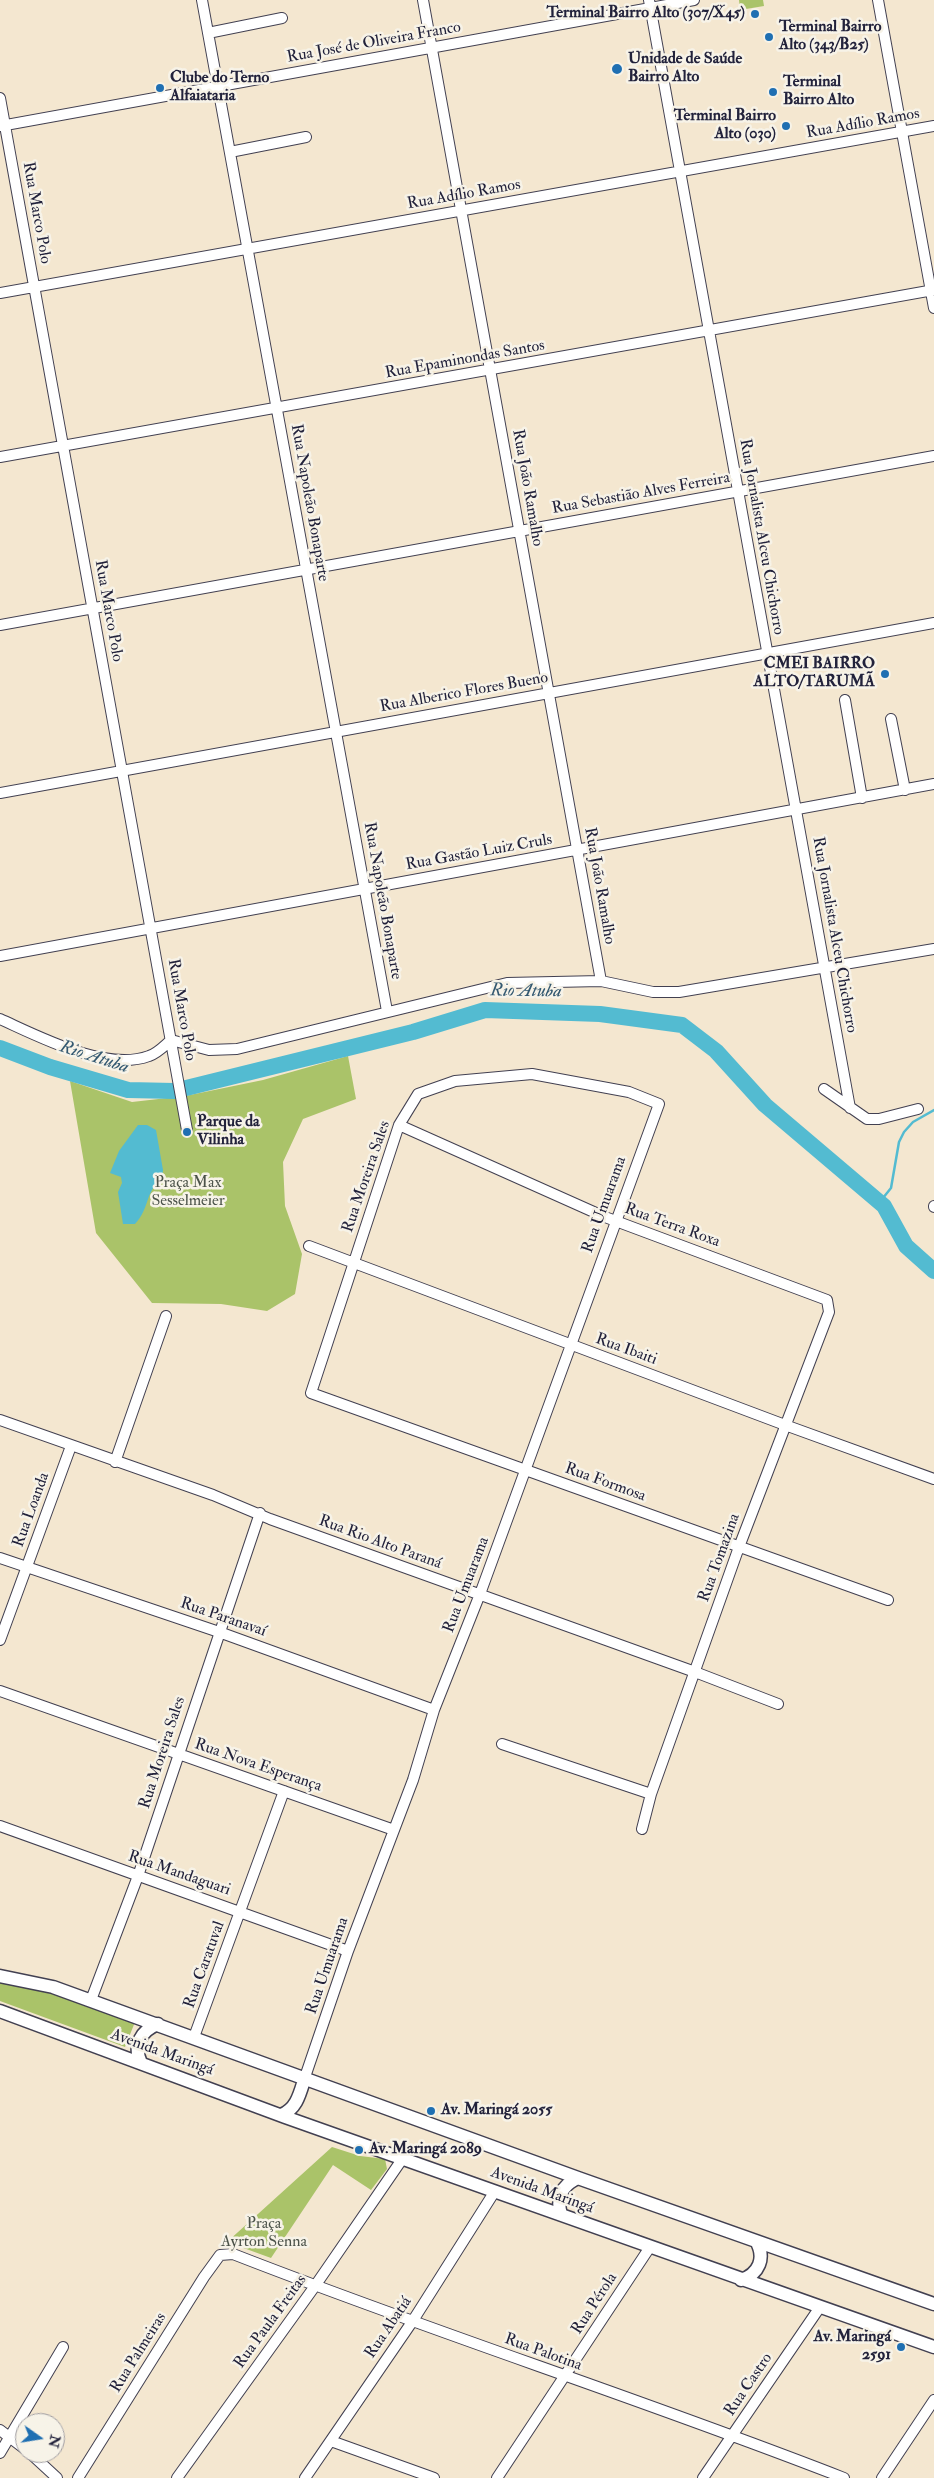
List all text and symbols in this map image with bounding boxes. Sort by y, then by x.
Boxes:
place label: Terminal Bairro Alto (307/X45) [547,4,745,24]
marker: Terminal Bairro Alto (307/X45) [749,8,761,20]
street label: Rua José de Oliveira Franco [286,18,462,68]
place label: Terminal Bairro Alto (343/B25) [779,18,881,56]
marker: Terminal Bairro Alto (343/B25) [763,31,775,43]
place label: Unidade de Saúde Bairro Alto [628,50,742,88]
marker: Unidade de Saúde Bairro Alto [610,62,624,76]
place label: Clube do Terno Alfaiataria [170,69,269,107]
place label: Terminal Bairro Alto [783,73,854,111]
marker: Clube do Terno Alfaiataria [154,82,166,94]
marker: Terminal Bairro Alto [767,86,779,98]
street label: Rua Adílio Ramos [805,105,921,143]
place label: Terminal Bairro Alto (030) [674,107,776,145]
marker: Terminal Bairro Alto (030) [780,120,792,132]
street label: Rua Marco Polo [18,161,54,265]
street label: Rua Adílio Ramos [406,176,522,214]
street label: Rua Epaminondas Santos [384,337,546,383]
street label: Rua Napoleão Bonaparte [286,423,332,583]
street label: Rua João Ramalho [507,428,547,548]
street label: Rua Jornalista Alceu Chichorro [734,438,788,636]
street label: Rua Sebastião Alves Ferreira [551,469,731,519]
street label: Rua Marco Polo [90,559,126,663]
place label: CMEI BAIRRO ALTO/TARUMÃ [754,655,875,693]
marker: CMEI BAIRRO ALTO/TARUMÃ [879,668,891,680]
street label: Rua Alberico Flores Bueno [378,669,550,717]
street label: Rua Napoleão Bonaparte [359,821,405,981]
street label: Rua João Ramalho [579,826,619,946]
street label: Rua Gastão Luiz Cruls [404,831,554,875]
street label: Rua Jornalista Alceu Chichorro [807,836,861,1034]
street label: Rua Marco Polo [163,958,199,1062]
water label: Rio Atuba [490,981,562,1003]
water label: Rio Atuba [57,1037,131,1079]
place label: Parque da Vilinha [197,1113,260,1151]
street label: Rua Moreira Sales [339,1119,395,1235]
marker: Parque da Vilinha [181,1126,193,1138]
street label: Rua Umuarama [579,1154,631,1256]
park label: Praça Max Sesselmeier [151,1174,225,1212]
street label: Rua Terra Roxa [622,1200,722,1252]
street label: Rua Ibaiti [593,1330,659,1370]
street label: Rua Formosa [562,1459,648,1507]
street label: Rua Loanda [10,1470,54,1550]
street label: Rua Tomazina [695,1511,745,1605]
street label: Rua Rio Alto Paraná [316,1512,444,1574]
street label: Rua Umuarama [440,1534,494,1636]
street label: Rua Paranavaí [177,1594,269,1642]
street label: Rua Moreira Sales [136,1694,190,1812]
street label: Rua Nova Esperança [192,1735,324,1797]
street label: Rua Mandaguari [125,1847,233,1901]
street label: Rua Umuarama [302,1915,354,2017]
street label: Rua Caratuval [180,1919,230,2011]
street label: Avenida Maringá [108,2025,216,2081]
place label: Av. Maringá 2055 [441,2101,552,2121]
marker: Av. Maringá 2055 [425,2105,437,2117]
place label: Av. Maringá 2089 [369,2140,482,2160]
marker: Av. Maringá 2089 [353,2144,365,2156]
street label: Avenida Maringá [488,2163,596,2219]
park label: Praça Ayrton Senna [221,2215,307,2253]
street label: Rua Pérola [568,2270,622,2338]
street label: Rua Paula Freitas [231,2271,311,2373]
street label: Rua Abatiá [361,2294,417,2362]
street label: Rua Palmeiras [107,2310,171,2396]
place label: Av. Maringá 2591 [813,2328,891,2366]
street label: Rua Palotina [502,2330,584,2376]
marker: Av. Maringá 2591 [895,2341,907,2353]
street label: Rua Castro [721,2350,777,2420]
north arrow [15,2413,65,2463]
text: N [44,2433,64,2449]

